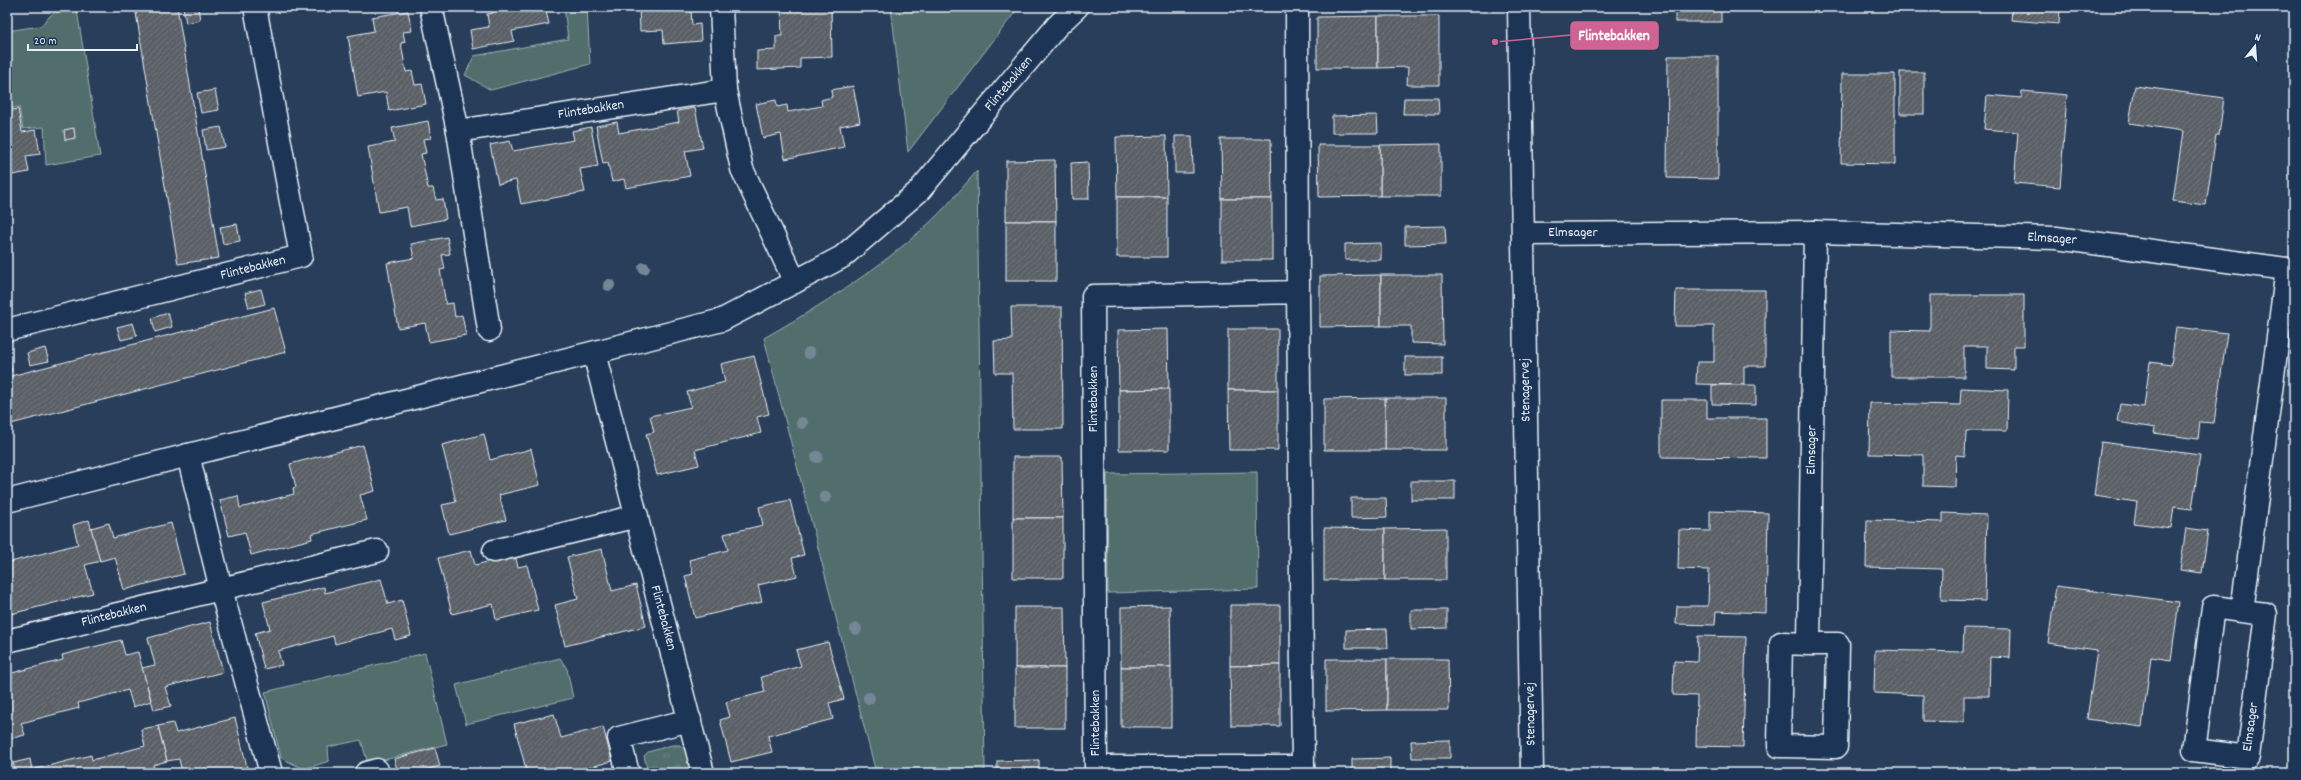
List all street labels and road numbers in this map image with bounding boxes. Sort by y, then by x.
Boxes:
street label: Flintebakken [980,52,1038,116]
street label: Flintebakken [557,95,625,125]
street label: Elmsager [1548,223,1598,243]
street label: Elmsager [2027,227,2078,251]
street label: Flintebakken [218,250,288,286]
street label: Stenagervej [1515,358,1537,422]
street label: Flintebakken [1084,366,1104,432]
street label: Elmsager [1802,424,1822,475]
street label: Flintebakken [645,583,681,653]
street label: Flintebakken [79,597,149,633]
street label: Stenagervej [1520,682,1542,746]
street label: Flintebakken [1086,690,1106,756]
street label: Elmsager [2238,700,2264,753]

